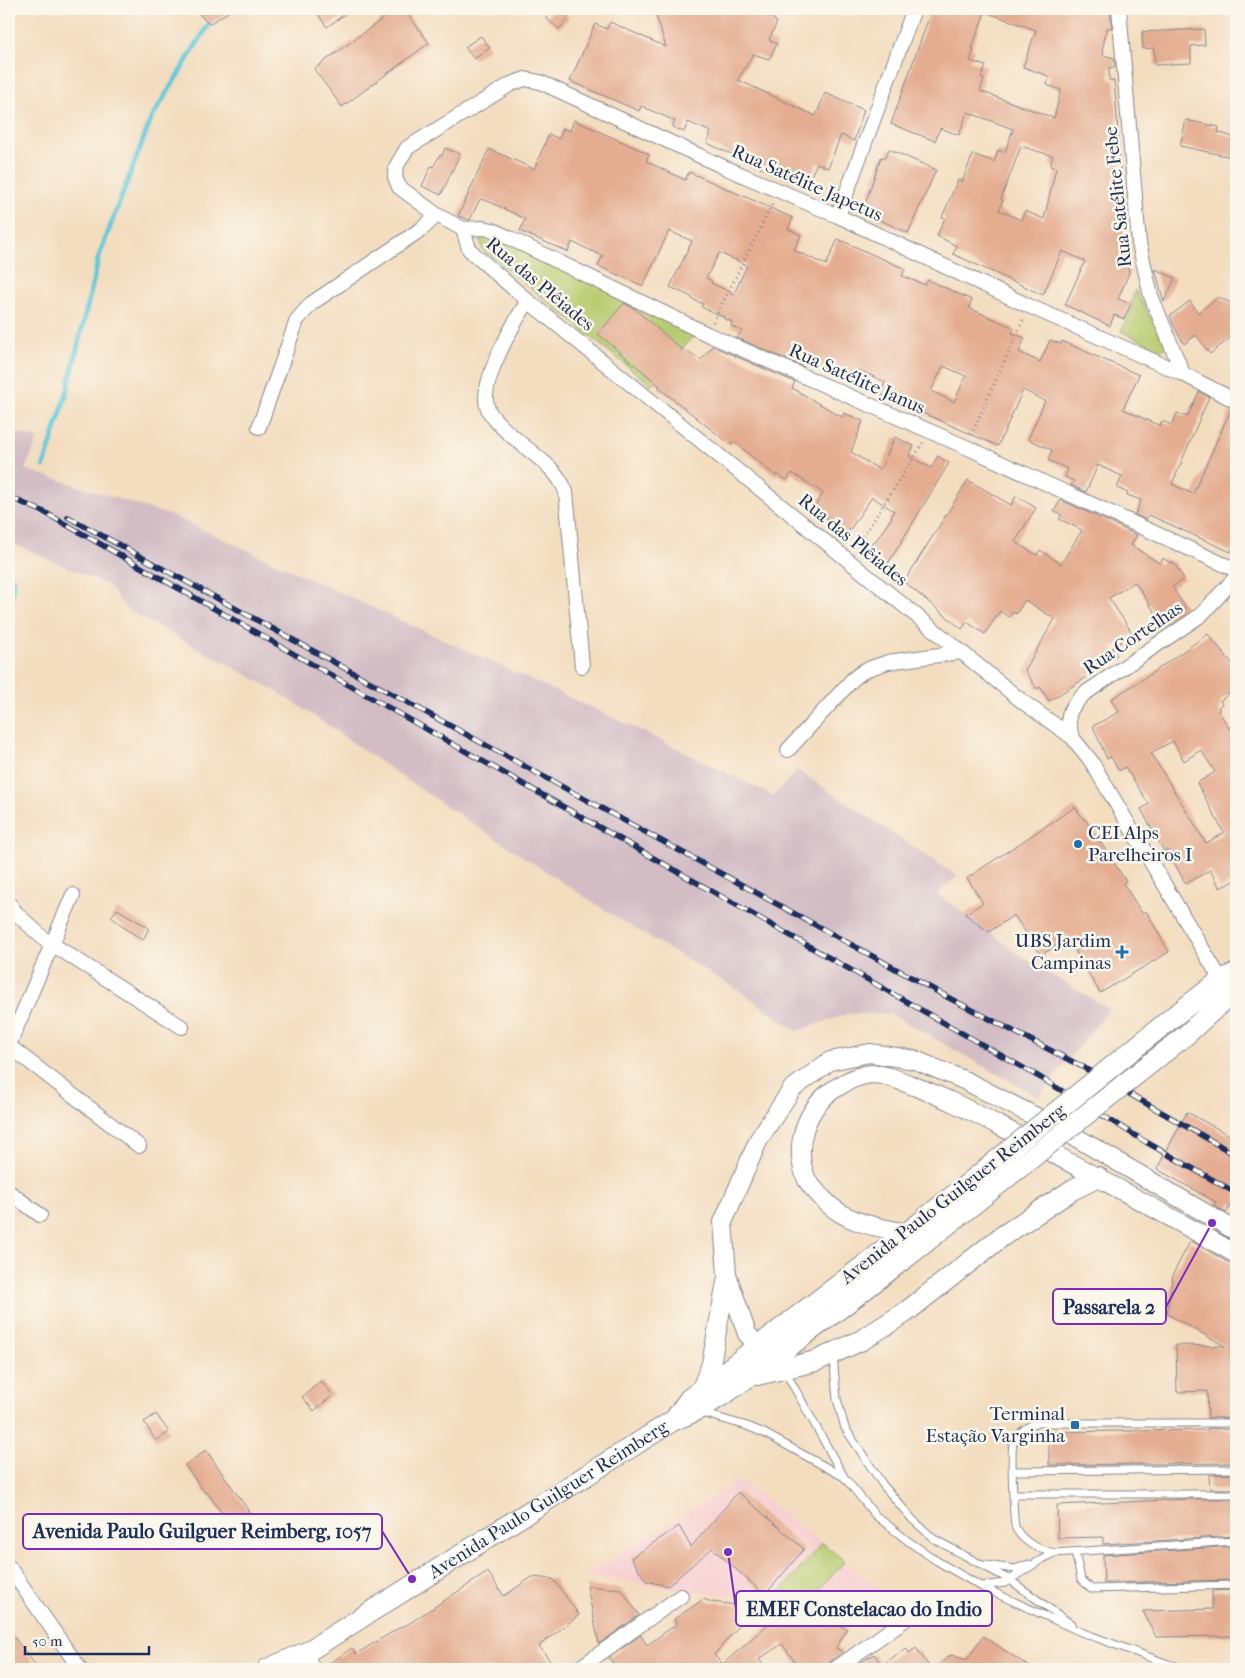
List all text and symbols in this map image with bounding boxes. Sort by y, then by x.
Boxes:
street label: Rua Satélite Febe [1100,125,1136,269]
street label: Rua Satélite Japetus [728,140,886,226]
street label: Rua das Plêiades [481,232,599,336]
street label: Rua Satélite Janus [785,339,929,419]
street label: Rua das Plêiades [794,489,912,591]
street label: Rua Cortelhas [1079,597,1187,679]
place label: CEI Alps Parelheiros I [1088,822,1192,866]
marker: CEI Alps Parelheiros I [1072,838,1084,850]
place label: UBS Jardim Campinas [1015,930,1111,974]
marker: UBS Jardim Campinas [1115,945,1129,959]
street label: Avenida Paulo Guilguer Reimberg [835,1099,1070,1289]
callout: Passarela 2 [1053,1289,1166,1324]
text: Passarela 2 [1063,1296,1155,1319]
place label: Terminal Estação Varginha [926,1403,1065,1447]
street label: Avenida Paulo Guilguer Reimberg [424,1415,673,1584]
marker: Terminal Estação Varginha [1069,1419,1081,1431]
callout: Avenida Paulo Guilguer Reimberg, 1057 [23,1514,382,1549]
text: Avenida Paulo Guilguer Reimberg, 1057 [31,1520,372,1543]
callout: EMEF Constelacao do Indio [736,1591,992,1626]
text: EMEF Constelacao do Indio [746,1598,982,1621]
scale bar [25,1623,149,1655]
text: 50 m [32,1632,63,1650]

